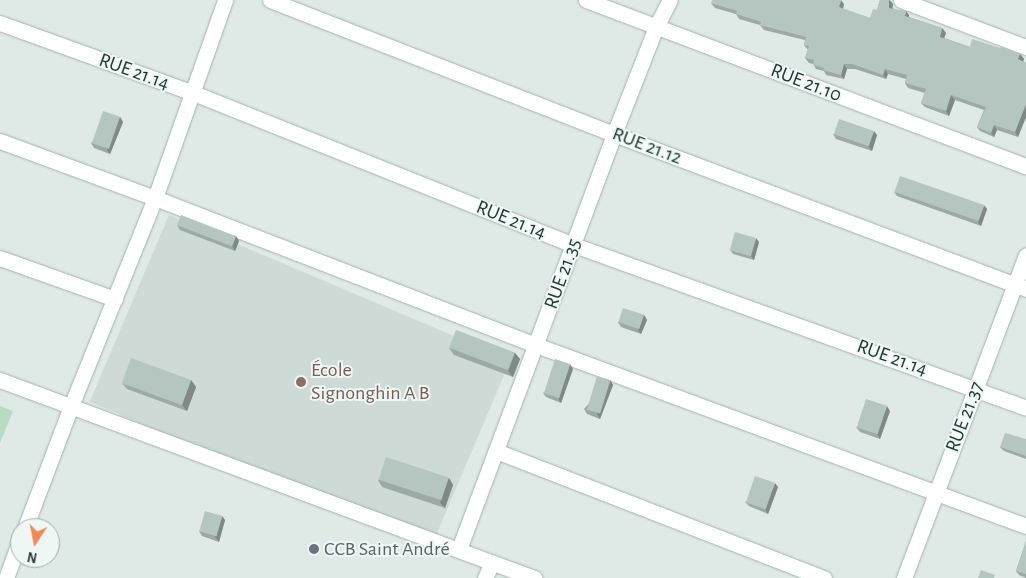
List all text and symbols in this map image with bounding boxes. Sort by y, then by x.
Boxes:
street label: RUE 21.14 [95,48,173,96]
street label: RUE 21.10 [767,59,845,107]
street label: RUE 21.12 [609,122,685,170]
street label: RUE 21.14 [473,195,549,245]
street label: RUE 21.35 [539,235,587,313]
street label: RUE 21.14 [853,334,931,382]
place label: École Signonghin A B [311,359,429,406]
marker: École Signonghin A B [295,376,307,388]
street label: RUE 21.37 [941,378,989,456]
north arrow [10,518,60,568]
place label: CCB Saint André [324,537,450,561]
marker: CCB Saint André [308,543,320,555]
text: N [26,549,38,565]

